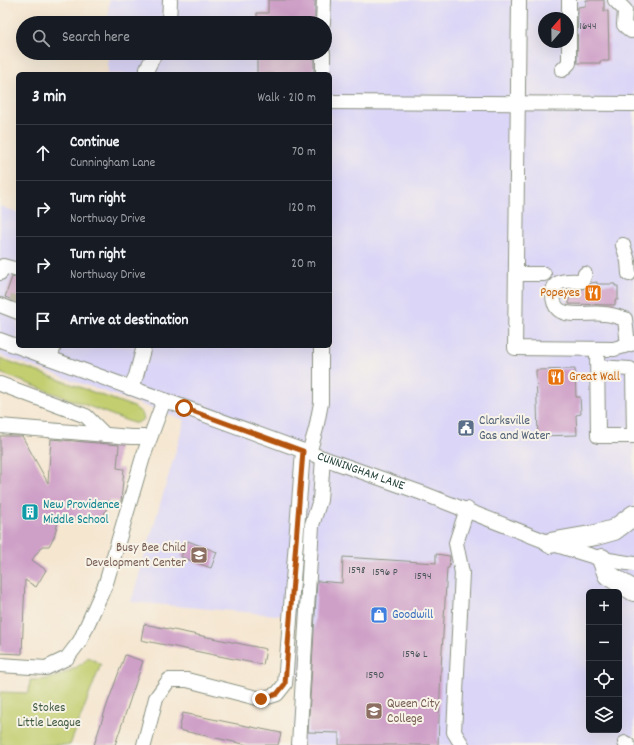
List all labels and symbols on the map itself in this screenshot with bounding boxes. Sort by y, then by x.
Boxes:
north arrow [538,12,574,48]
house number: 1644 [580,19,596,35]
restaurant icon: Popeyes [583,283,603,303]
place label: Popeyes [540,284,580,303]
restaurant icon: Great Wall [546,367,566,387]
place label: Great Wall [569,368,620,387]
route start [175,399,193,417]
place label: Clarksville Gas and Water [479,412,550,446]
public building icon: Clarksville Gas and Water [456,418,476,438]
street label: CUNNINGHAM LANE [314,447,407,496]
place label: New Providence Middle School [43,496,120,530]
building icon: New Providence Middle School [20,502,40,522]
place label: Busy Bee Child Development Center [86,539,186,573]
school or university icon: Busy Bee Child Development Center [189,545,209,565]
house number: 1598 [349,563,365,579]
house number: 1596 P [372,565,398,581]
house number: 1594 [414,569,432,585]
shop icon: Goodwill [369,605,389,625]
place label: Goodwill [392,606,433,625]
house number: 1596 L [403,647,428,663]
house number: 1590 [366,668,384,684]
route end [252,690,270,708]
place label: Queen City College [387,695,440,729]
park label: Stokes Little League [17,699,81,733]
school or university icon: Queen City College [364,701,384,721]

